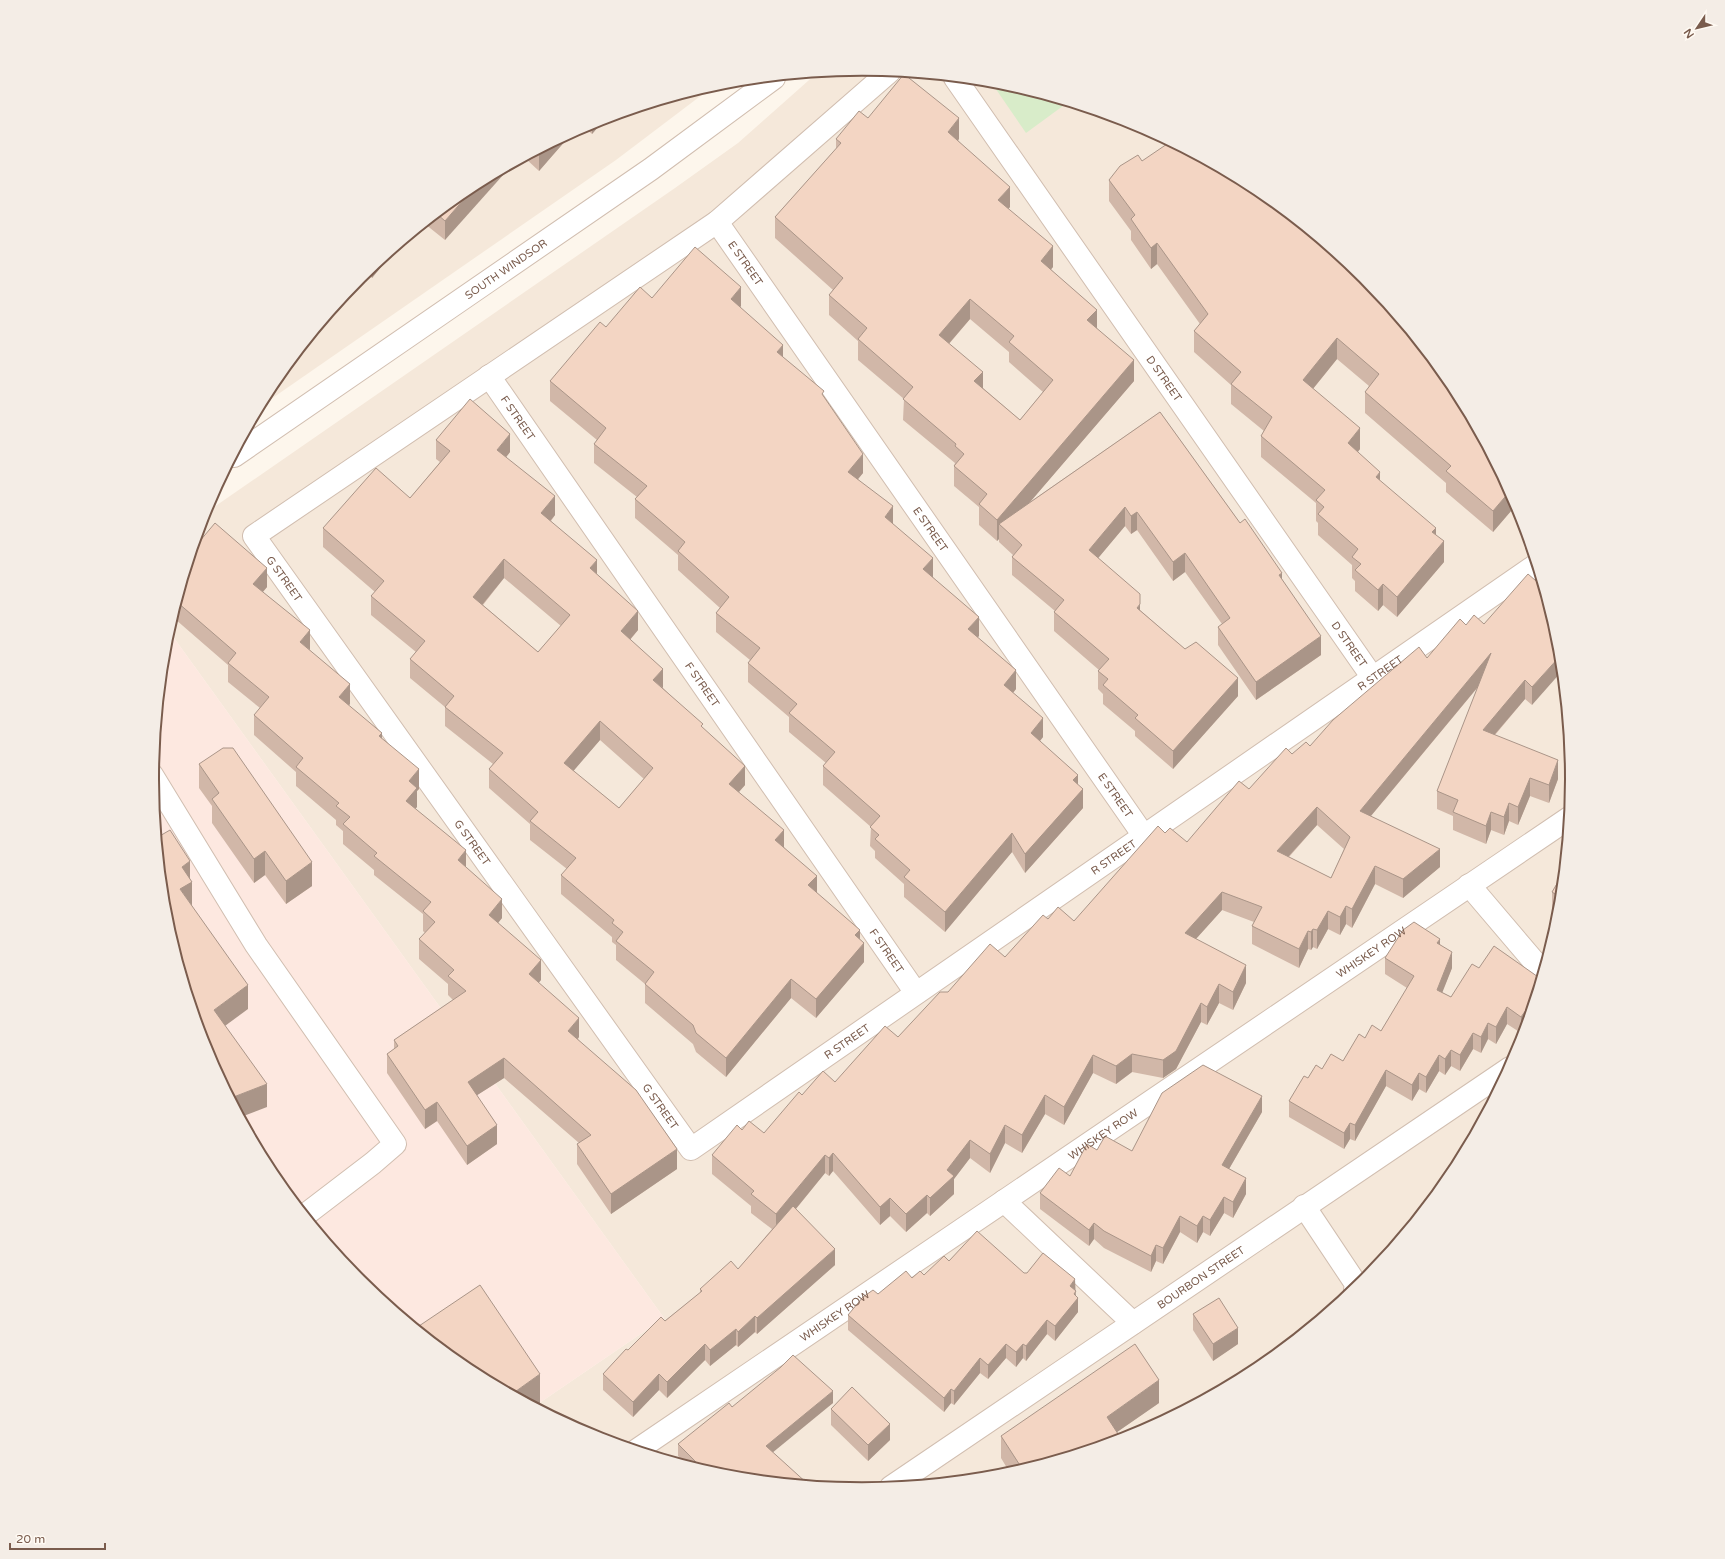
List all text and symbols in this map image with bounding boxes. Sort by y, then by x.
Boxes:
north arrow [1677,8,1717,48]
text: N [1681,26,1697,41]
street label: SOUTH WINDSOR [462,236,550,302]
street label: E STREET [725,238,766,288]
street label: D STREET [1144,353,1185,404]
street label: F STREET [498,393,538,443]
street label: E STREET [910,504,951,554]
street label: G STREET [264,553,305,604]
street label: D STREET [1329,619,1370,670]
street label: R STREET [1355,652,1405,693]
street label: F STREET [682,660,723,709]
street label: E STREET [1095,770,1136,820]
street label: G STREET [452,817,493,868]
street label: R STREET [1088,837,1139,877]
street label: WHISKEY ROW [1334,924,1409,980]
street label: F STREET [867,926,907,976]
street label: R STREET [822,1021,872,1061]
street label: G STREET [640,1081,681,1132]
street label: WHISKEY ROW [1066,1106,1140,1162]
street label: BOURBON STREET [1155,1243,1247,1312]
street label: WHISKEY ROW [797,1288,872,1344]
scale bar [10,1525,105,1551]
text: 20 m [16,1532,45,1546]

